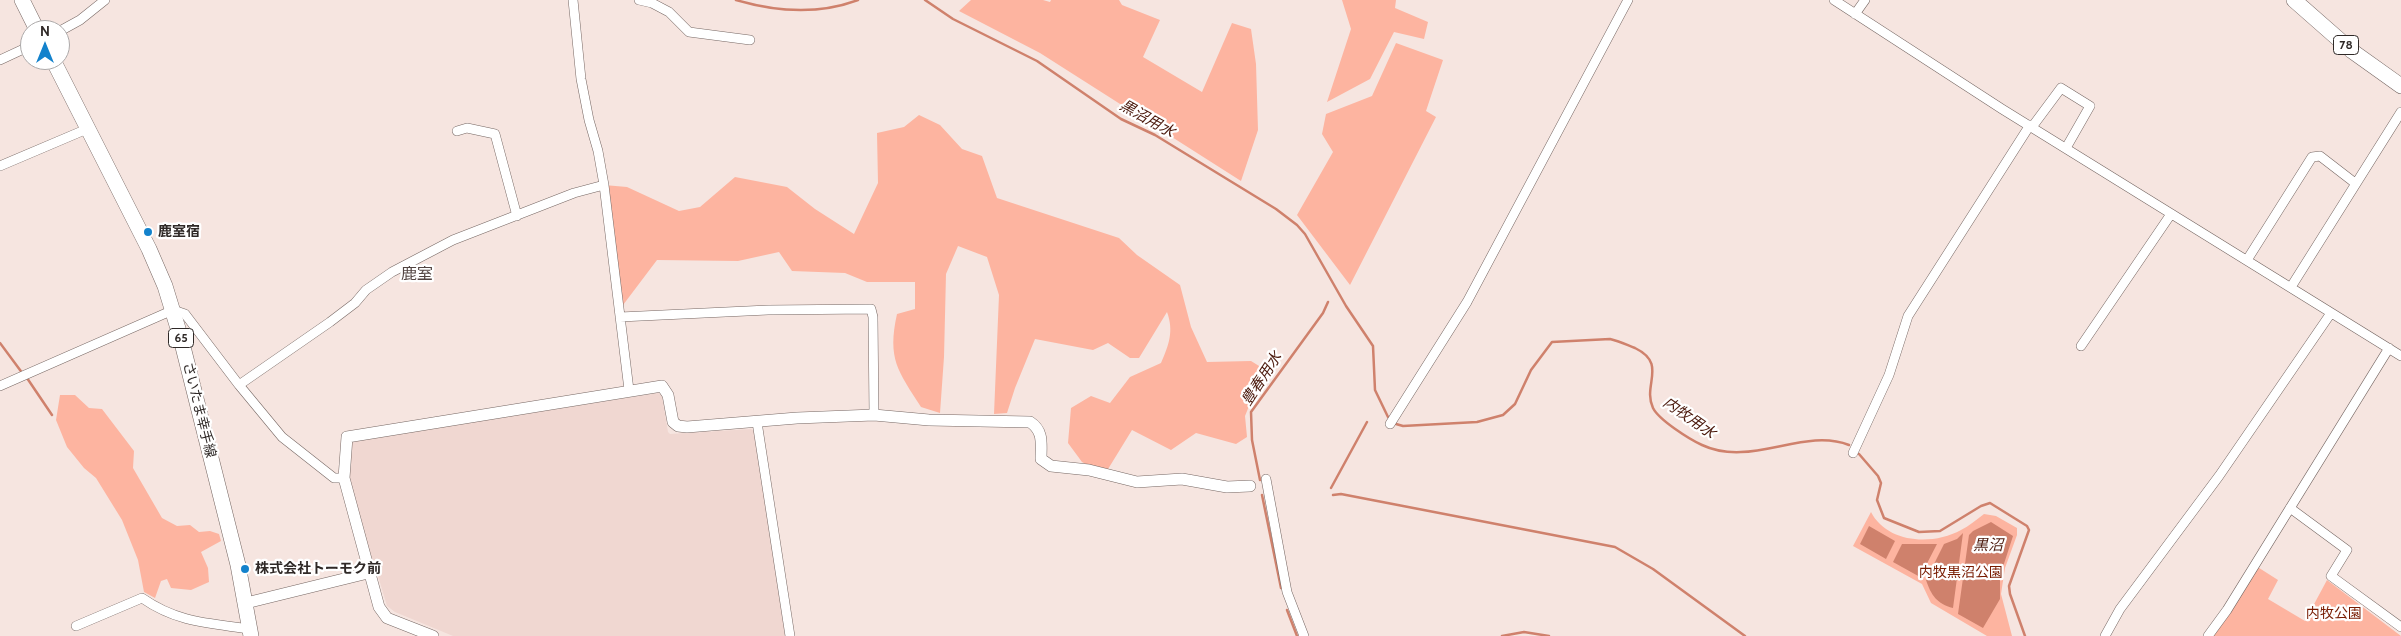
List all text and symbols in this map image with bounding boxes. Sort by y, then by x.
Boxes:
north arrow [20,20,70,70]
text: N [40,22,50,40]
road number: 78 [2334,36,2358,54]
water label: 黒沼用水 [1116,97,1178,141]
place label: 鹿室宿 [158,224,200,240]
marker: 鹿室宿 [142,226,154,238]
district label: 鹿室 [401,264,433,284]
road number: 65 [168,328,194,348]
water label: 豊春用水 [1238,349,1286,409]
street label: さいたま幸手線 [179,360,219,460]
water label: 内牧用水 [1659,393,1719,443]
water label: 黒沼 [1973,537,2003,555]
place label: 株式会社トーモク前 [255,561,381,577]
marker: 株式会社トーモク前 [239,563,251,575]
park label: 内牧黒沼公園 [1919,565,2003,581]
park label: 内牧公園 [2306,606,2362,622]

